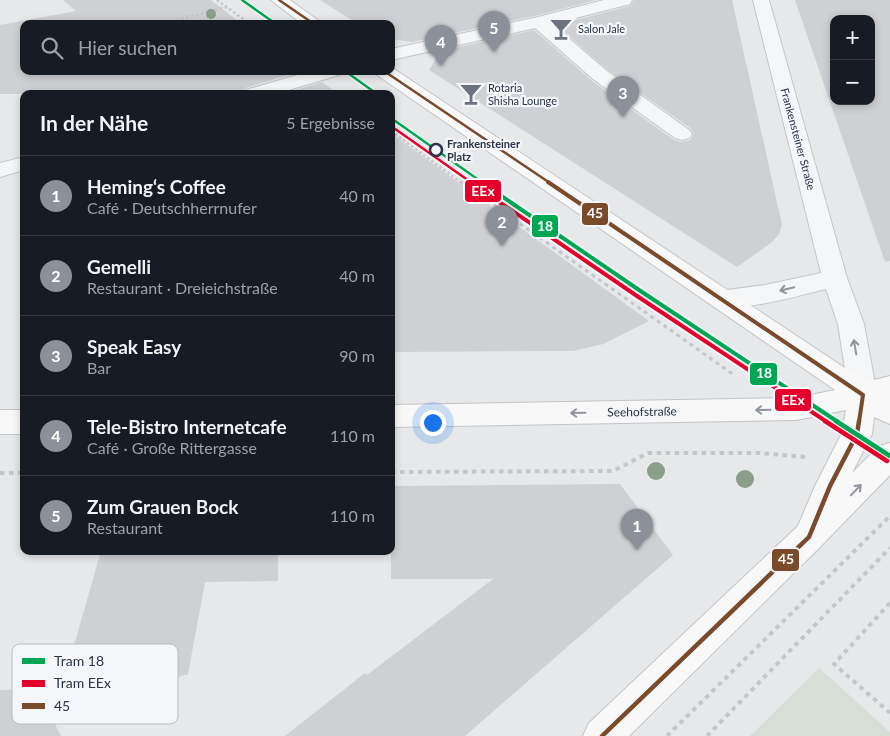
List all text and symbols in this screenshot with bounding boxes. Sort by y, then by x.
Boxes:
pin: 5 [478,11,510,52]
map controls [830,15,875,105]
button: + [830,15,875,60]
bar icon: Salon Jale [548,16,574,42]
search box [20,20,395,75]
place label: Salon Jale [578,22,625,35]
pin: 4 [425,25,457,66]
icon: search [38,34,66,62]
text: Hier suchen [78,36,177,59]
button: − [830,60,875,105]
pin: 3 [607,76,639,117]
bar icon: Rotaria Shisha Lounge [458,81,484,107]
place label: Rotaria Shisha Lounge [488,81,557,107]
street label: Frankensteiner Straße [779,86,818,192]
text: In der Nähe [40,110,148,135]
text: 5 Ergebnisse [286,113,375,132]
place label: Frankensteiner Platz [447,137,521,163]
marker: Frankensteiner Platz [429,143,443,157]
text: Heming‘s Coffee [87,175,226,198]
line badge: EEx [464,179,502,203]
text: EEx [471,182,495,199]
text: 1 [51,186,61,205]
text: 40 m [339,186,375,205]
text: Café · Deutschherrnufer [87,198,257,217]
line badge: 45 [581,202,609,226]
text: 45 [587,204,603,221]
pin: 2 [486,205,518,246]
line badge: 18 [531,214,559,238]
text: 18 [537,217,553,234]
text: Gemelli [87,255,151,278]
text: 2 [51,266,61,285]
text: 40 m [339,266,375,285]
text: Restaurant · Dreieichstraße [87,278,278,297]
one-way arrow [779,285,795,294]
text: Speak Easy [87,335,181,358]
one-way arrow [849,339,859,355]
text: 3 [51,346,61,365]
text: 90 m [339,346,375,365]
text: Bar [87,358,111,377]
line badge: 18 [749,362,778,386]
text: 18 [756,364,772,381]
line badge: EEx [774,388,812,412]
text: EEx [781,391,805,408]
street label: Seehofstraße [607,403,677,420]
one-way arrow [756,406,772,415]
one-way arrow [570,408,586,418]
your location [420,410,446,436]
text: Tele-Bistro Internetcafe [87,415,287,438]
text: 4 [51,426,61,445]
text: 110 m [330,426,375,445]
text: Café · Große Rittergasse [87,438,257,457]
one-way arrow [850,484,862,496]
text: Zum Grauen Bock [87,495,238,518]
text: 5 [51,506,61,525]
text: 110 m [330,506,375,525]
pin: 1 [621,509,653,550]
text: Restaurant [87,518,163,537]
line badge: 45 [771,548,800,572]
text: 45 [778,550,794,567]
legend [12,644,178,724]
text: Tram 18 [54,652,104,669]
text: Tram EEx [54,674,111,691]
text: 45 [54,697,70,714]

